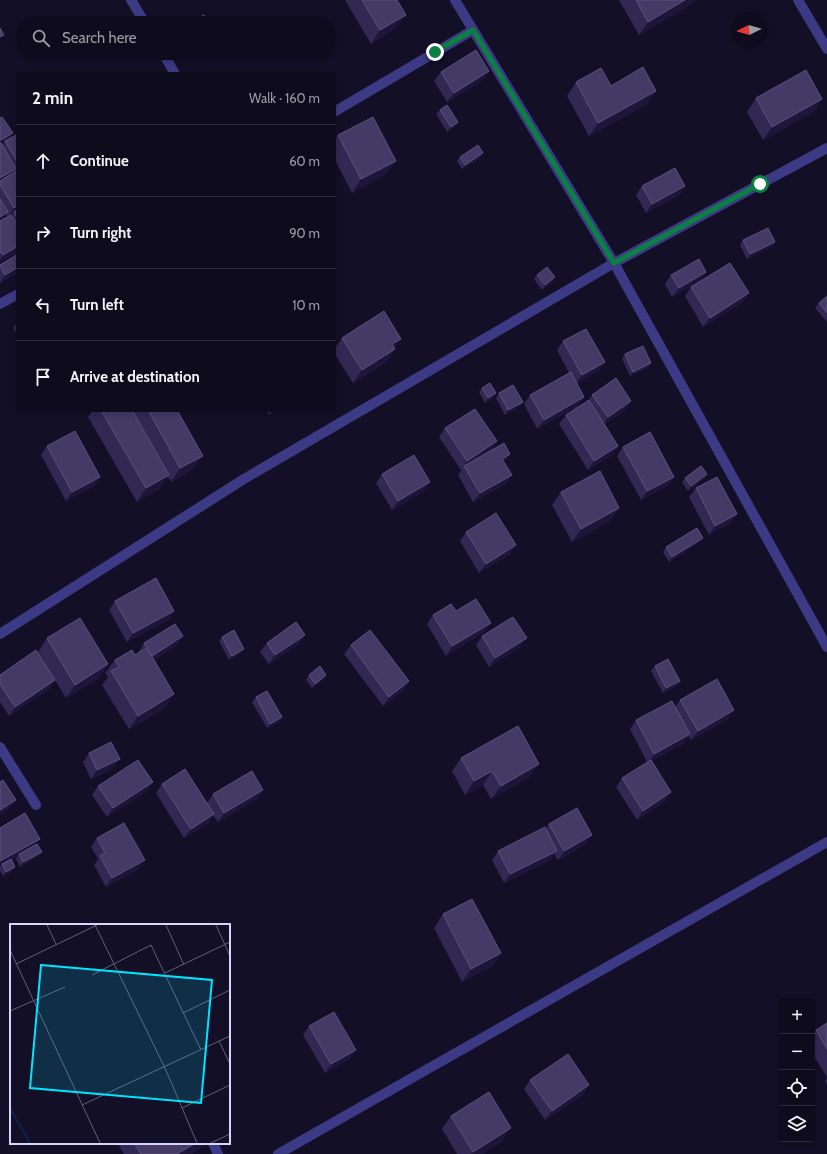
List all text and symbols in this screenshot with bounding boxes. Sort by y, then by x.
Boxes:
north arrow [731,12,767,48]
search box [16,16,336,60]
icon: search [30,27,52,49]
text: Search here [62,29,137,47]
route end [426,43,444,61]
text: 2 min [32,88,73,108]
text: Walk · 160 m [249,90,320,106]
icon: ahead [32,150,54,172]
text: Continue [70,152,129,170]
text: 60 m [289,153,320,169]
route start [751,175,769,193]
icon: right [32,222,54,244]
text: Turn right [70,224,131,242]
text: 90 m [289,225,320,241]
icon: left [32,294,54,316]
text: Turn left [70,296,124,314]
text: 10 m [292,297,320,313]
icon: arrive [32,366,54,388]
text: Arrive at destination [70,368,200,386]
inset map [10,924,230,1144]
map controls [779,998,815,1142]
button: + [779,998,815,1034]
button: − [779,1034,815,1070]
button: locate [779,1070,815,1106]
button: layers [779,1106,815,1142]

